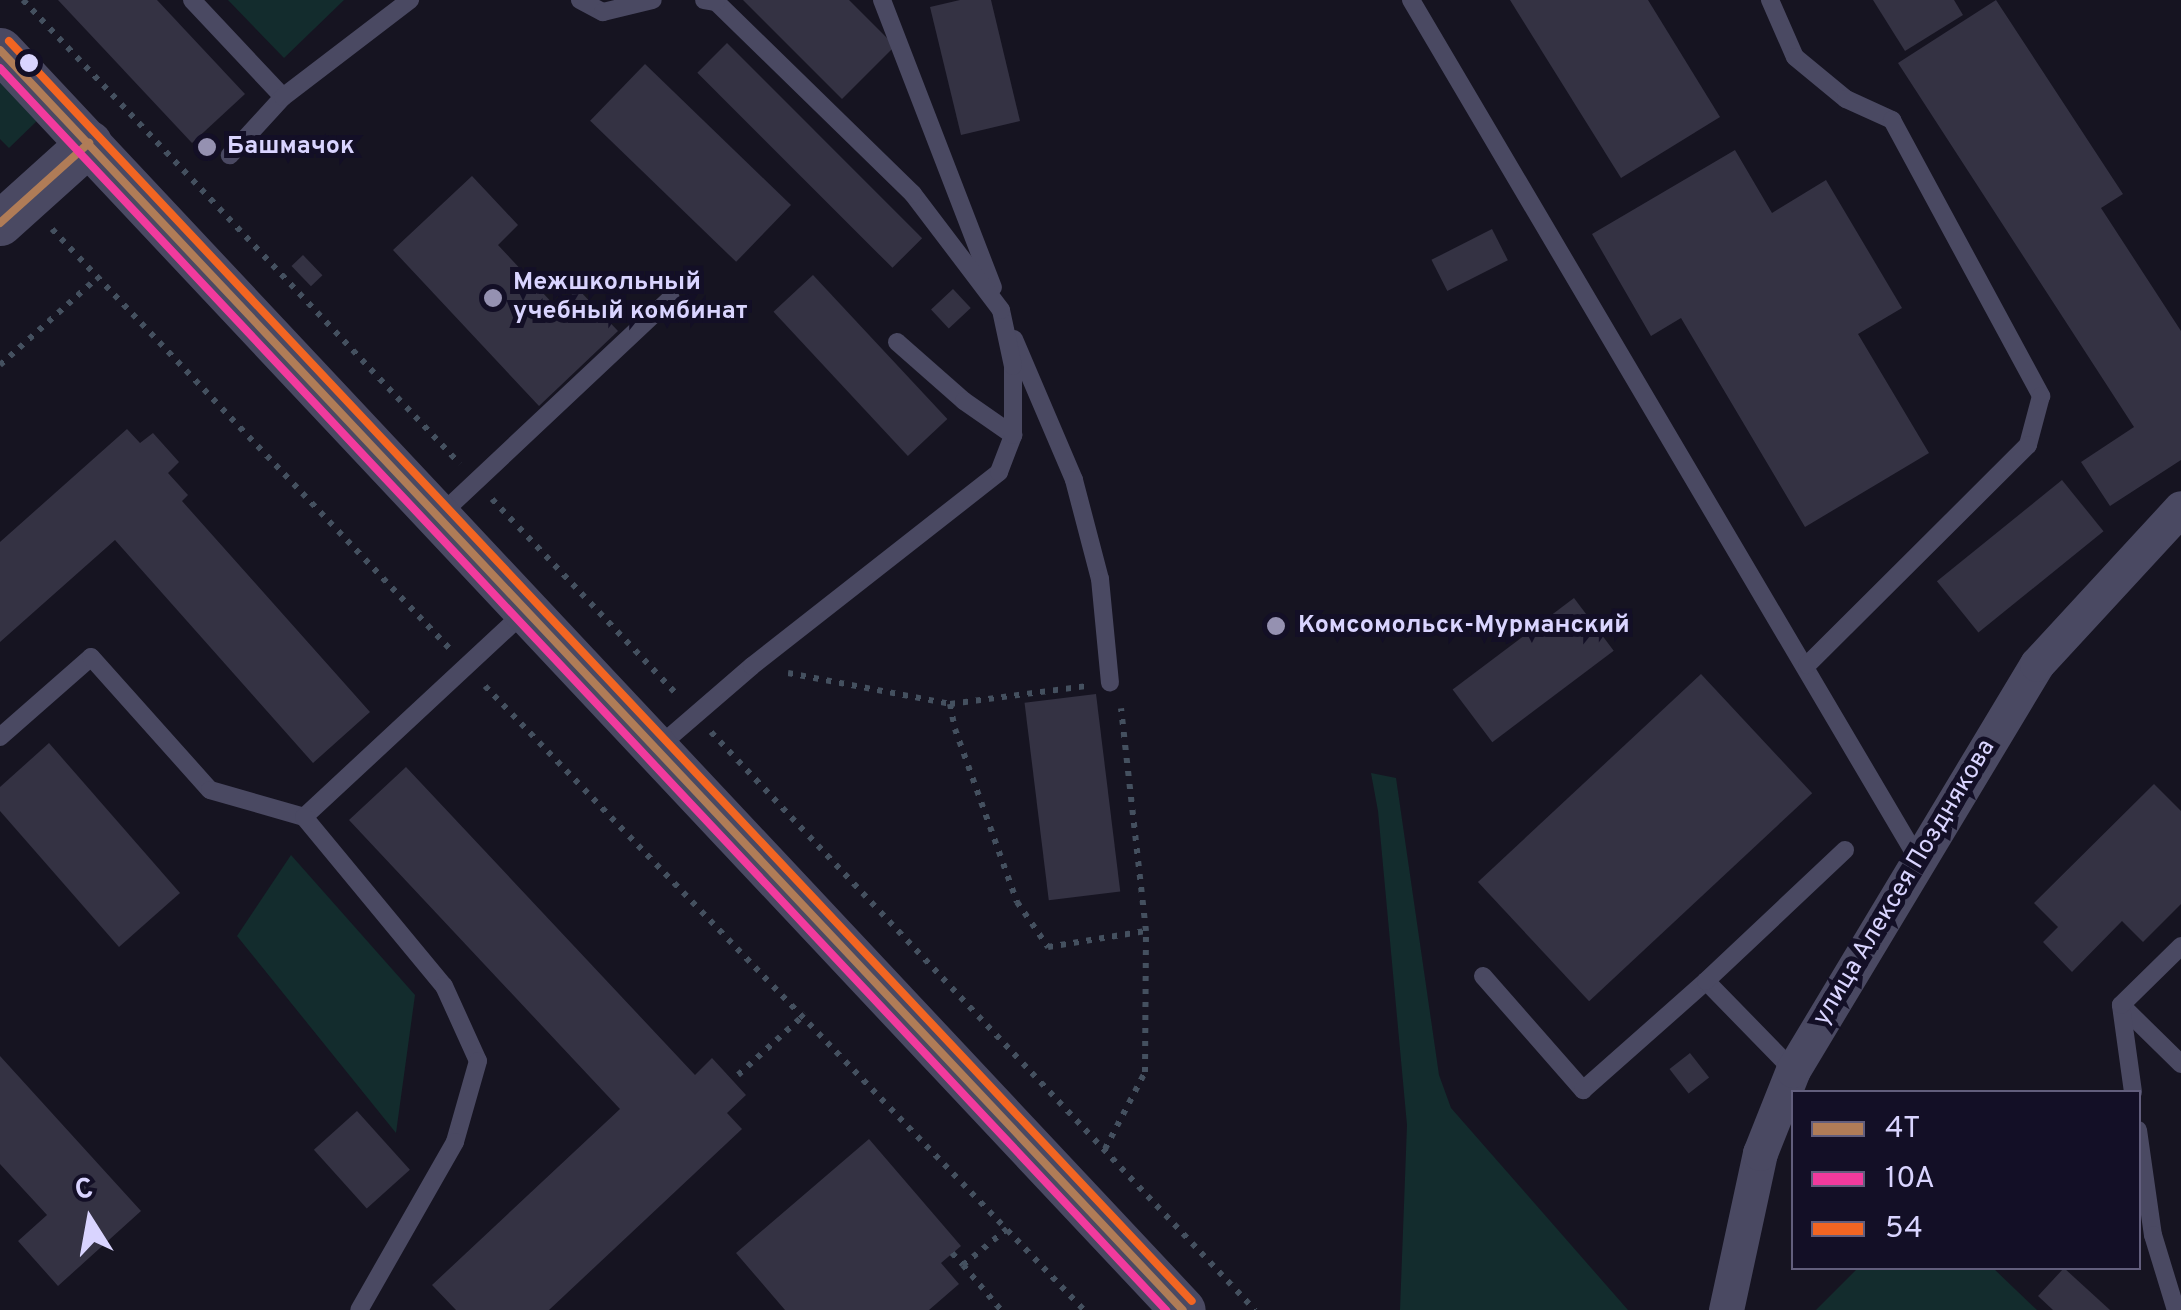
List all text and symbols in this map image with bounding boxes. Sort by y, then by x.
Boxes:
unlabelled marker [19,53,39,73]
place label: Башмачок [227,132,355,162]
marker: Башмачок [196,136,218,158]
place label: Межшкольный учебный комбинат [513,269,747,328]
marker: Межшкольный учебный комбинат [482,287,504,309]
place label: Комсомольск-Мурманский [1298,611,1630,641]
marker: Комсомольск-Мурманский [1263,613,1289,639]
street label: улица Алексея Позднякова [1807,734,2003,1032]
legend [1791,1090,2141,1270]
text: 4Т [1885,1111,1920,1148]
text: 10А [1885,1161,1935,1198]
north arrow [40,1170,140,1270]
text: С [72,1171,96,1210]
text: 54 [1885,1211,1923,1248]

